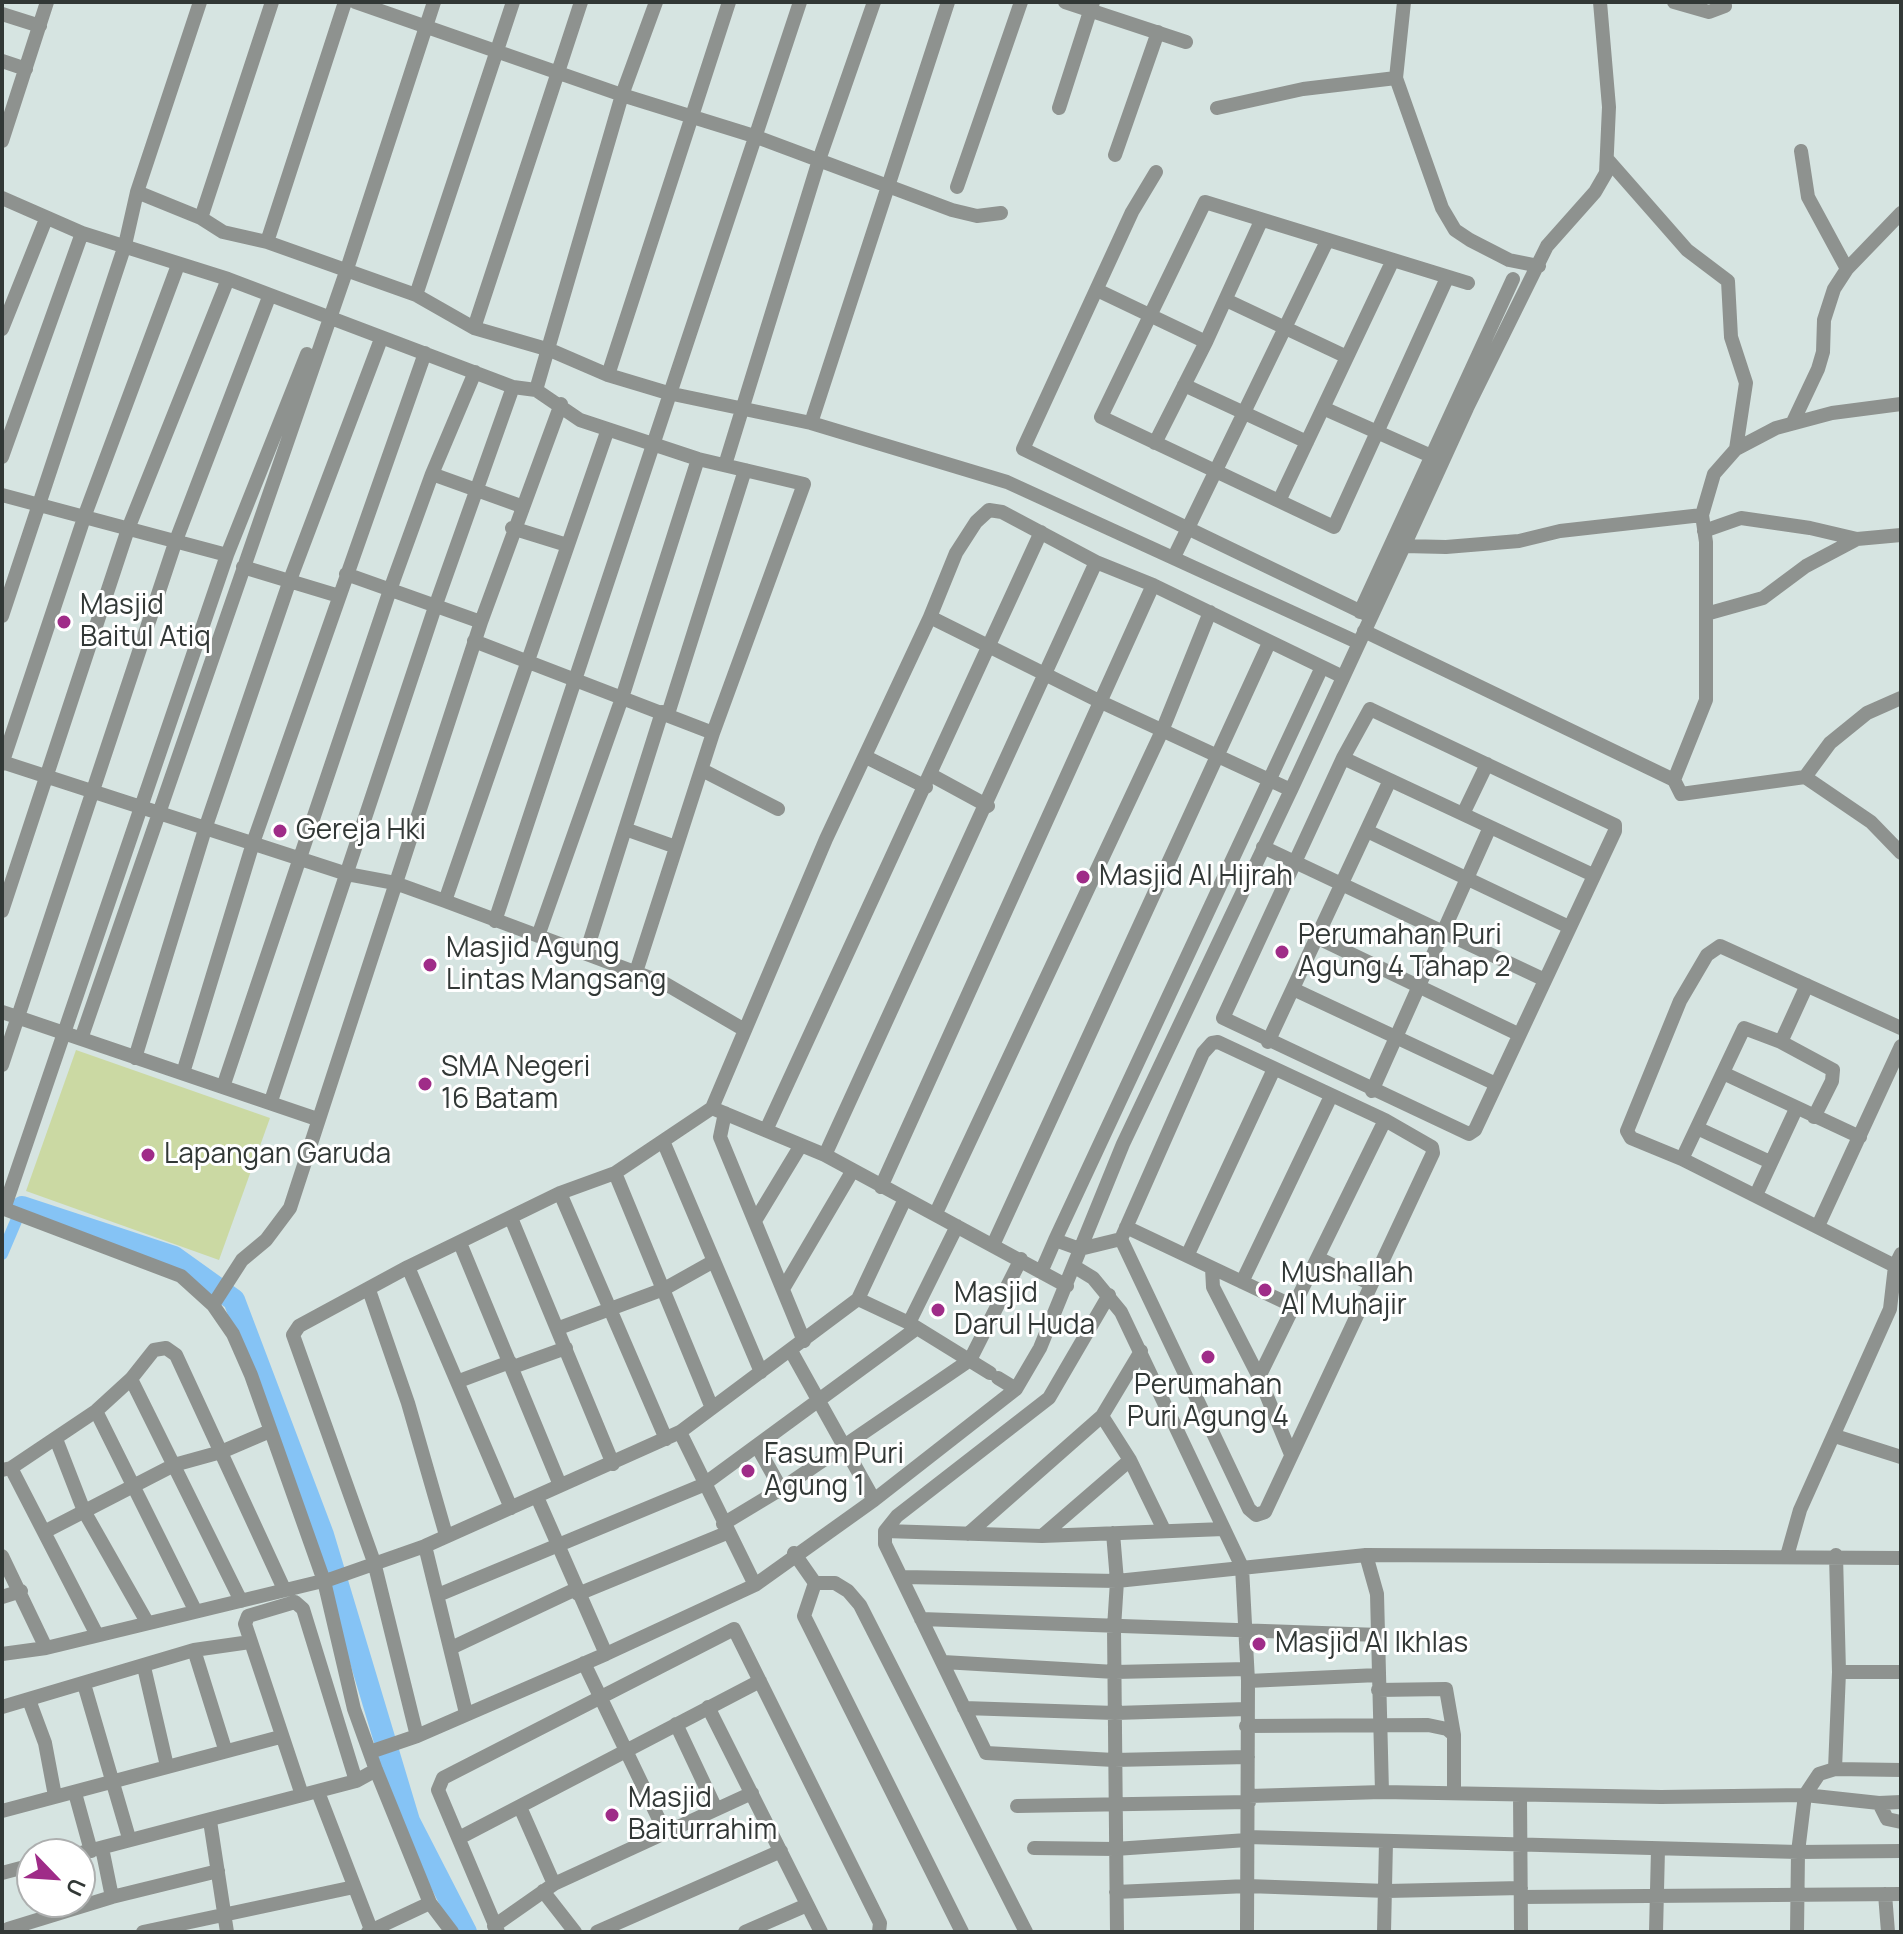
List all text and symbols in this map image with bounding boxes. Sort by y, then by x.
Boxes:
place label: Masjid Baitul Atiq [80,589,211,655]
marker: Masjid Baitul Atiq [55,613,73,631]
place label: Gereja Hki [296,814,426,848]
marker: Gereja Hki [271,822,289,840]
place label: Masjid Al Hijrah [1099,860,1293,894]
marker: Masjid Al Hijrah [1074,868,1092,886]
place label: Perumahan Puri Agung 4 Tahap 2 [1298,919,1510,985]
place label: Masjid Agung Lintas Mangsang [446,932,666,998]
marker: Perumahan Puri Agung 4 Tahap 2 [1273,943,1291,961]
marker: Masjid Agung Lintas Mangsang [421,956,439,974]
place label: SMA Negeri 16 Batam [441,1051,590,1117]
marker: SMA Negeri 16 Batam [416,1075,434,1093]
place label: Lapangan Garuda [164,1138,391,1172]
marker: Lapangan Garuda [139,1146,157,1164]
place label: Mushallah Al Muhajir [1281,1257,1413,1323]
place label: Masjid Darul Huda [954,1277,1095,1343]
marker: Mushallah Al Muhajir [1256,1281,1274,1299]
marker: Masjid Darul Huda [929,1301,947,1319]
marker: Perumahan Puri Agung 4 [1199,1348,1217,1366]
place label: Perumahan Puri Agung 4 [1127,1369,1289,1435]
place label: Fasum Puri Agung 1 [764,1438,904,1504]
marker: Fasum Puri Agung 1 [739,1462,757,1480]
place label: Masjid Al Ikhlas [1275,1627,1468,1661]
marker: Masjid Al Ikhlas [1250,1635,1268,1653]
place label: Masjid Baiturrahim [628,1782,777,1848]
marker: Masjid Baiturrahim [603,1806,621,1824]
north arrow [16,1838,96,1918]
text: U [59,1874,93,1901]

